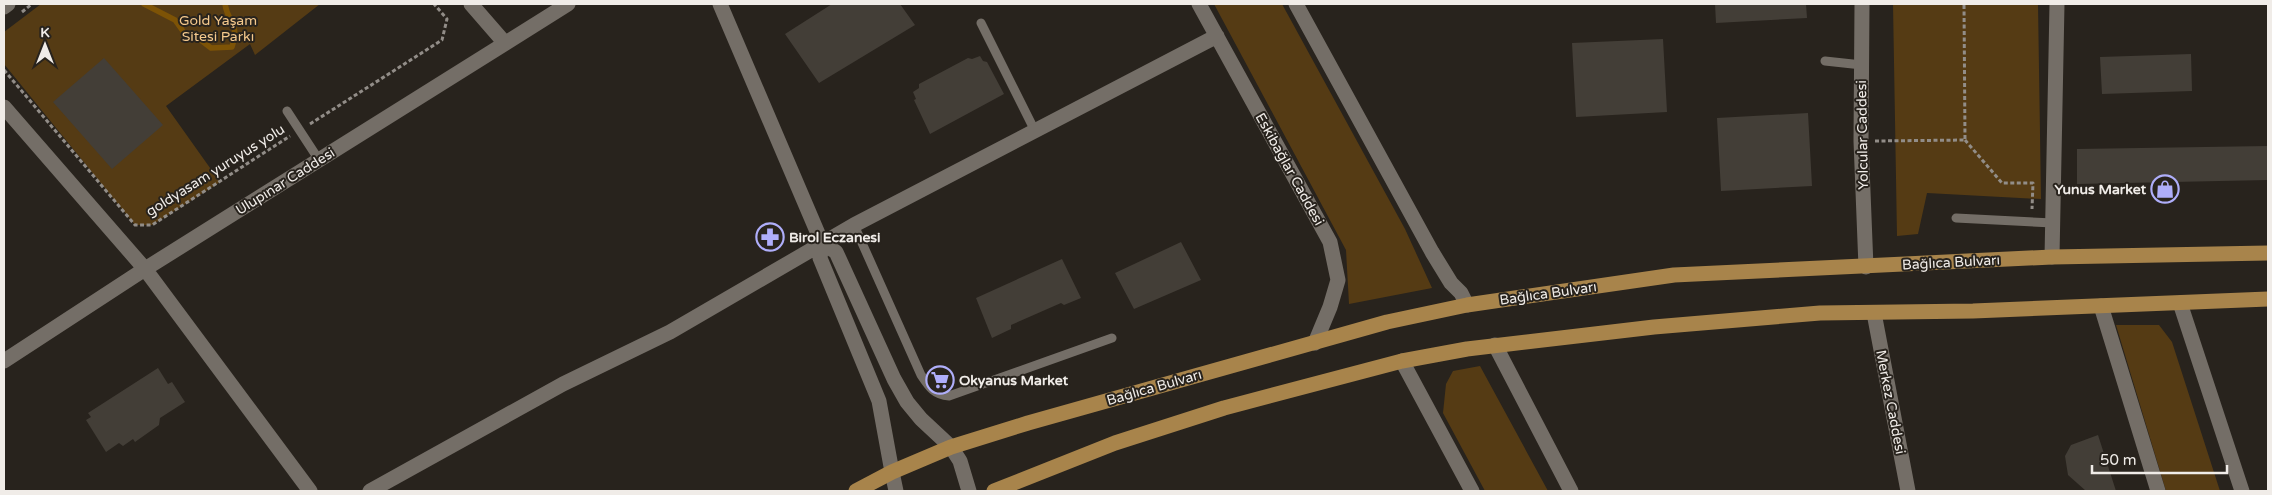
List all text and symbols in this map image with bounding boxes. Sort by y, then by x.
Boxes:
park label: Gold Yaşam Sitesi Parkı [179,12,257,45]
north arrow [20,20,70,70]
text: K [40,24,50,41]
street label: Yolcular Caddesi [1853,80,1872,190]
street label: Eskibağlar Caddesi [1252,110,1328,228]
street label: goldyasam yuruyus yolu [143,121,288,220]
street label: Ulupınar Caddesi [233,144,338,219]
shop icon: Yunus Market [2150,174,2180,204]
place label: Yunus Market [2055,181,2147,198]
pharmacy icon: Birol Eczanesi [755,222,785,252]
place label: Birol Eczanesi [789,229,881,246]
street label: Bağlıca Bulvarı [1902,251,2000,274]
street label: Bağlıca Bulvarı [1498,278,1598,309]
street label: Merkez Caddesi [1872,348,1909,456]
supermarket icon: Okyanus Market [925,365,955,395]
street label: Bağlıca Bulvarı [1105,366,1204,409]
place label: Okyanus Market [959,372,1069,389]
scale bar [2092,442,2227,474]
text: 50 m [2100,451,2137,469]

